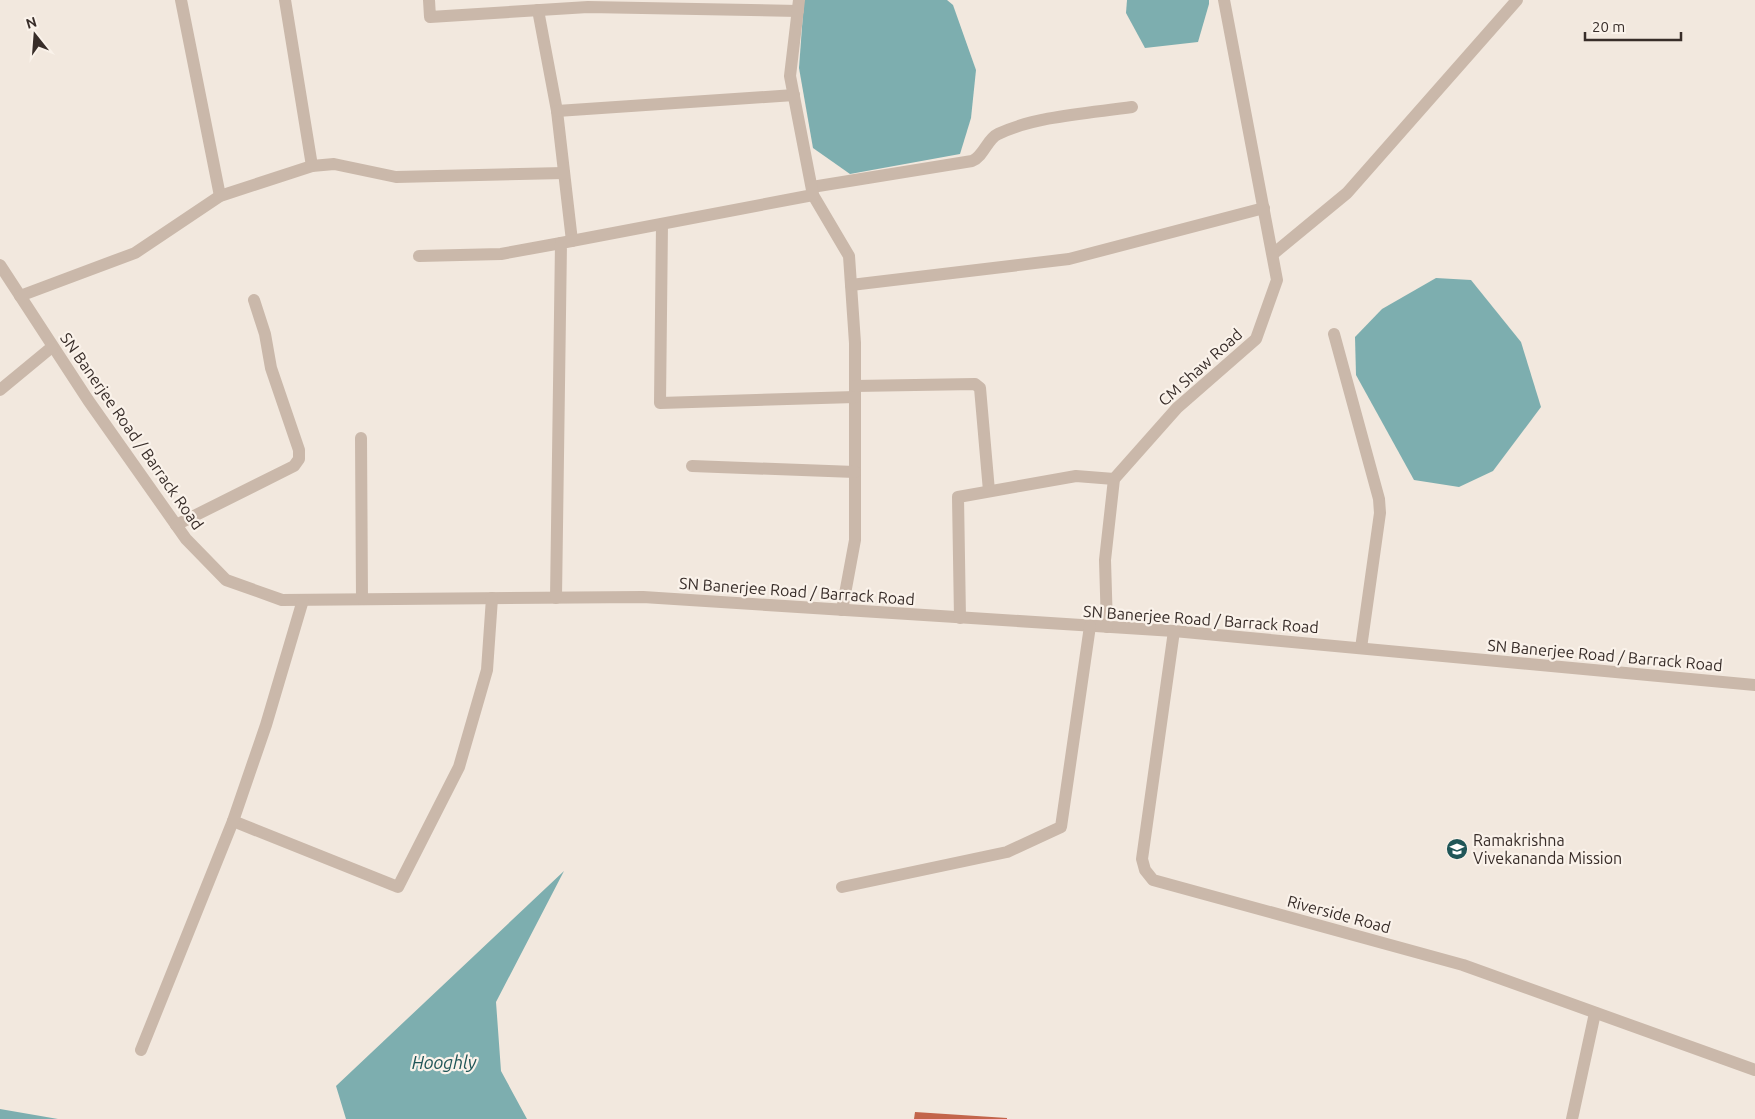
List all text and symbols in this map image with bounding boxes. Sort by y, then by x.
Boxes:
north arrow [10,10,60,60]
scale bar [1585,10,1681,42]
text: N [24,13,39,32]
text: 20 m [1592,18,1625,35]
street label: CM Shaw Road [1155,325,1245,409]
street label: SN Banerjee Road / Barrack Road [57,329,207,533]
street label: SN Banerjee Road / Barrack Road [679,574,915,608]
street label: SN Banerjee Road / Barrack Road [1083,602,1319,636]
street label: SN Banerjee Road / Barrack Road [1487,636,1723,674]
place label: Ramakrishna Vivekananda Mission [1473,831,1622,867]
school or university icon: Ramakrishna Vivekananda Mission [1445,837,1469,861]
street label: Riverside Road [1285,892,1393,936]
water label: Hooghly [412,1052,477,1072]

